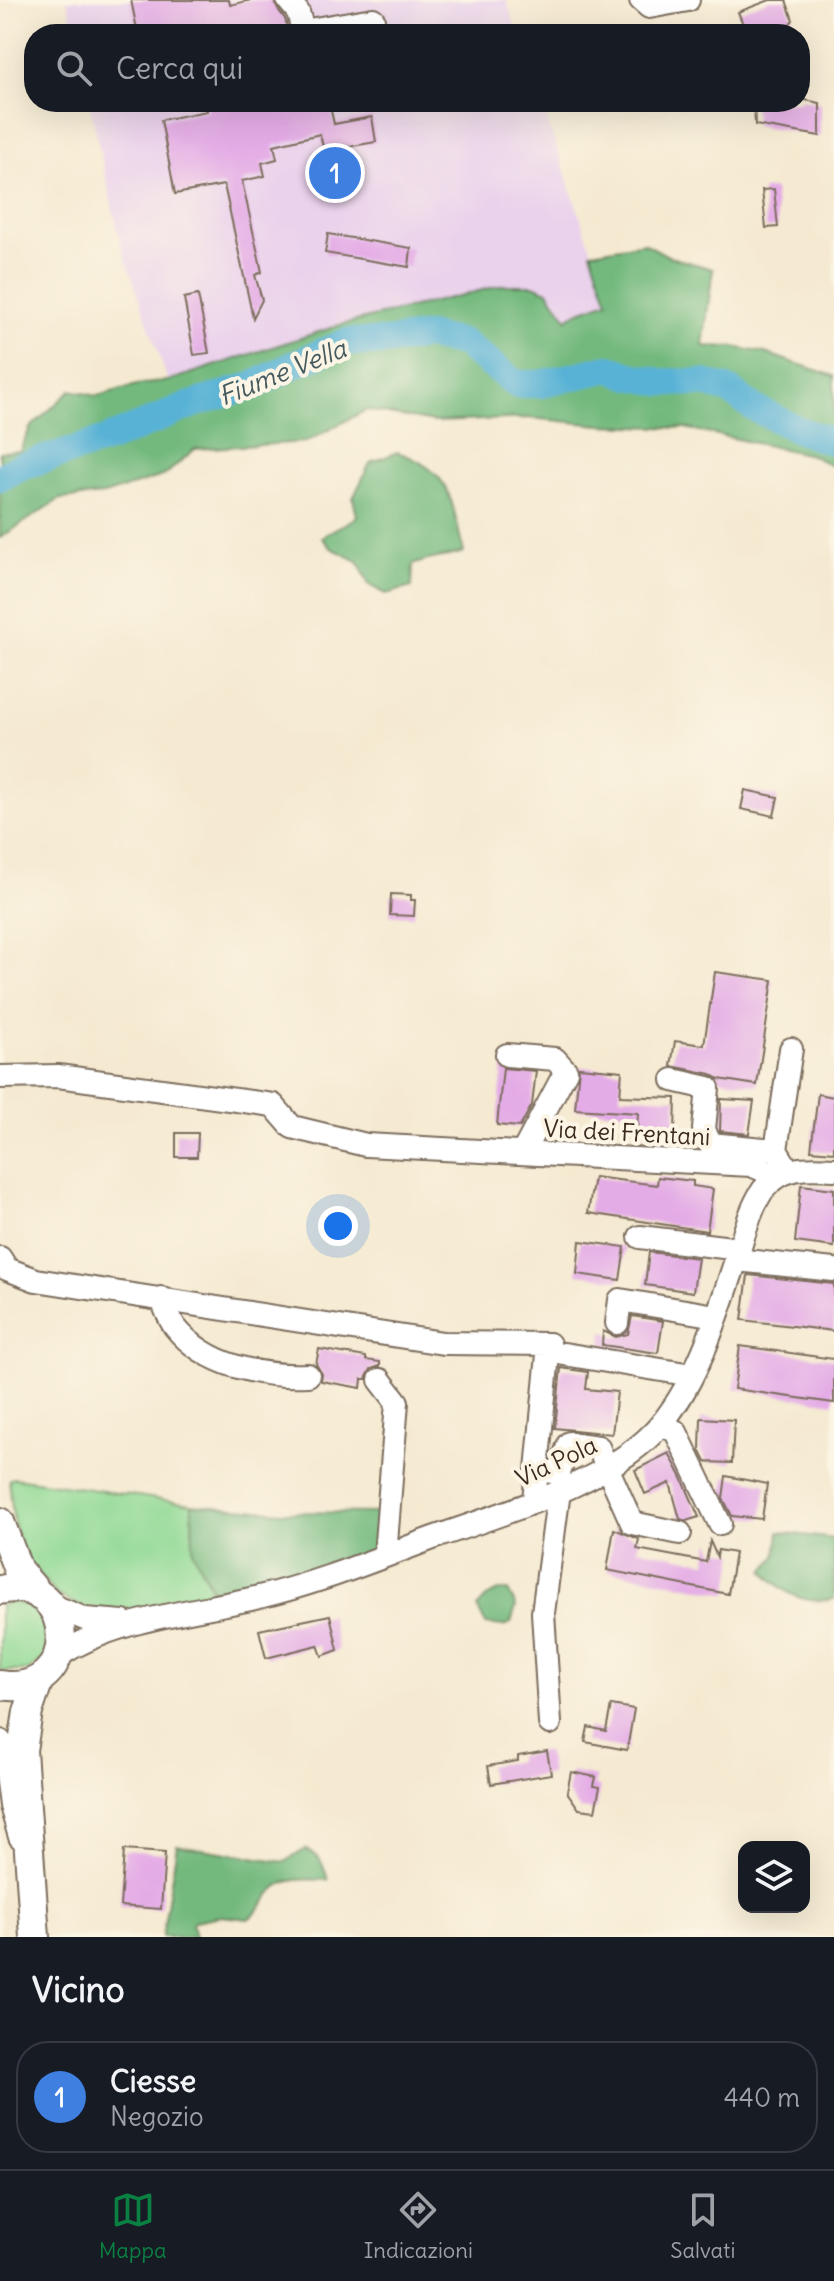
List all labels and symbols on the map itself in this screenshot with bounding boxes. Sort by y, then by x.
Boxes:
pin: 1 [309,143,361,203]
water label: Fiume Vella [213,331,352,412]
street label: Via dei Frentani [543,1113,711,1151]
your location [318,1206,358,1246]
street label: Via Pola [511,1429,601,1493]

